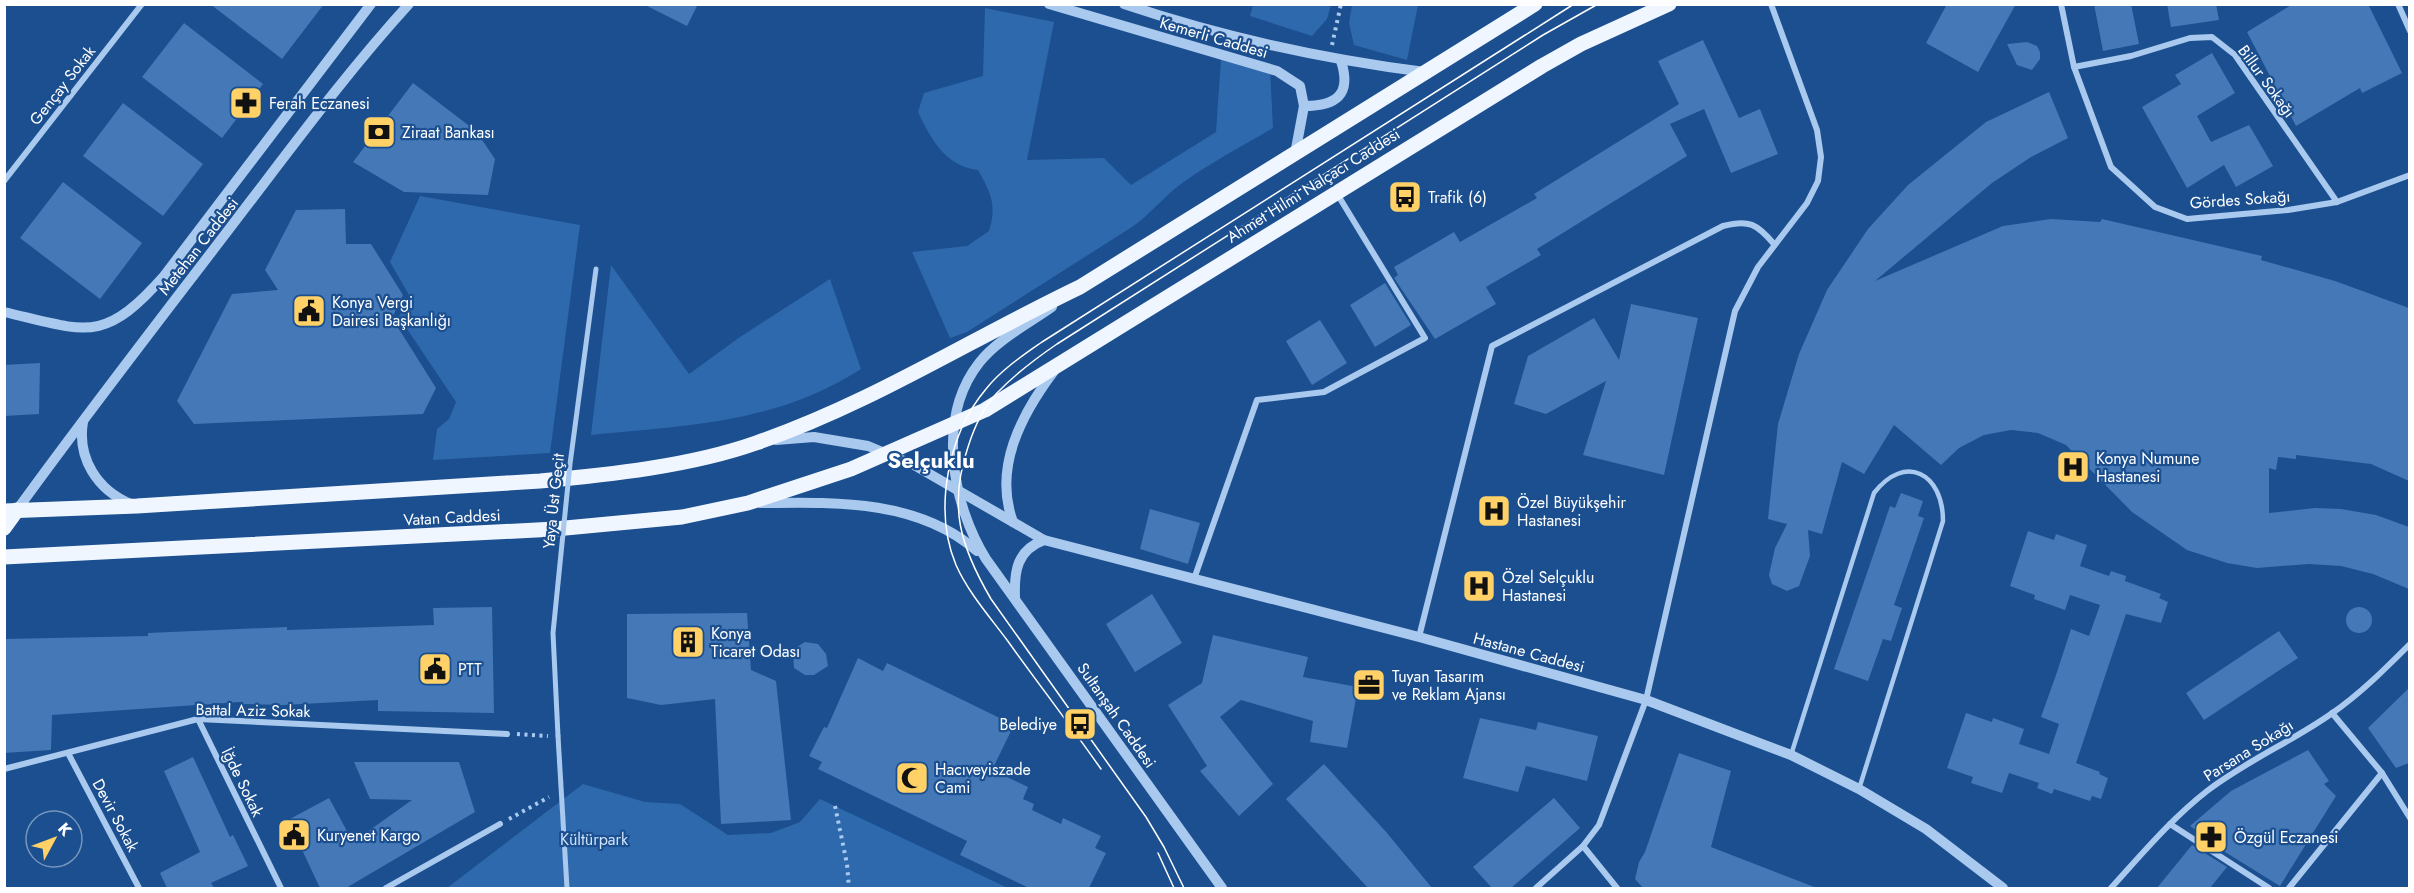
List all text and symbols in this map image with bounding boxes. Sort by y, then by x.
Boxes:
street label: Kemerli Caddesi [1157,11,1271,64]
street label: Gençay Sokak [24,40,101,130]
street label: Billur Sokağı [2232,40,2301,122]
pharmacy icon: Ferah Eczanesi [228,85,264,121]
place label: Ferah Eczanesi [269,92,370,115]
bank icon: Ziraat Bankası [361,114,397,150]
place label: Ziraat Bankası [402,121,495,144]
street label: Ahmet Hilmi Nalçacı Caddesi [1222,123,1404,248]
bus stop icon: Trafik (6) [1387,179,1423,215]
street label: Gördes Sokağı [2189,185,2291,214]
place label: Trafik (6) [1428,186,1487,209]
street label: Metehan Caddesi [153,193,244,300]
place label: Konya Vergi Dairesi Başkanlığı [332,291,451,332]
public building icon: Konya Vergi Dairesi Başkanlığı [291,293,327,329]
district label: Selçuklu [887,444,975,476]
place label: Konya Numune Hastanesi [2096,447,2199,488]
hospital icon: Konya Numune Hastanesi [2055,449,2091,485]
street label: Yaya Üst Geçit [537,452,570,550]
place label: Özel Büyükşehir Hastanesi [1517,491,1627,532]
hospital icon: Özel Büyükşehir Hastanesi [1476,493,1512,529]
street label: Vatan Caddesi [403,503,501,532]
place label: Özel Selçuklu Hastanesi [1502,566,1594,607]
hospital icon: Özel Selçuklu Hastanesi [1461,568,1497,604]
place label: Konya Ticaret Odası [711,622,800,663]
building icon: Konya Ticaret Odası [670,624,706,660]
street label: Hastane Caddesi [1471,627,1587,678]
public building icon: PTT [417,651,453,687]
place label: PTT [458,658,482,681]
street label: Sultanşah Caddesi [1072,658,1162,773]
place label: Tuyan Tasarım ve Reklam Ajansı [1392,665,1506,706]
office icon: Tuyan Tasarım ve Reklam Ajansı [1351,667,1387,703]
street label: Battal Aziz Sokak [195,698,312,723]
bus stop icon: Belediye [1062,706,1098,742]
place label: Belediye [1000,713,1057,736]
street label: Parsana Sokağı [2199,714,2298,787]
street label: İğde Sokak [216,744,270,822]
place label: Hacıveyiszade Cami [935,758,1031,799]
mosque icon: Hacıveyiszade Cami [894,760,930,796]
street label: Devir Sokak [87,775,145,857]
north arrow [24,809,84,869]
public building icon: Kuryenet Kargo [276,817,312,853]
text: K [53,818,78,842]
pharmacy icon: Özgül Eczanesi [2193,819,2229,855]
place label: Kuryenet Kargo [317,824,420,847]
place label: Özgül Eczanesi [2234,826,2339,849]
park label: Kültürpark [560,828,629,851]

